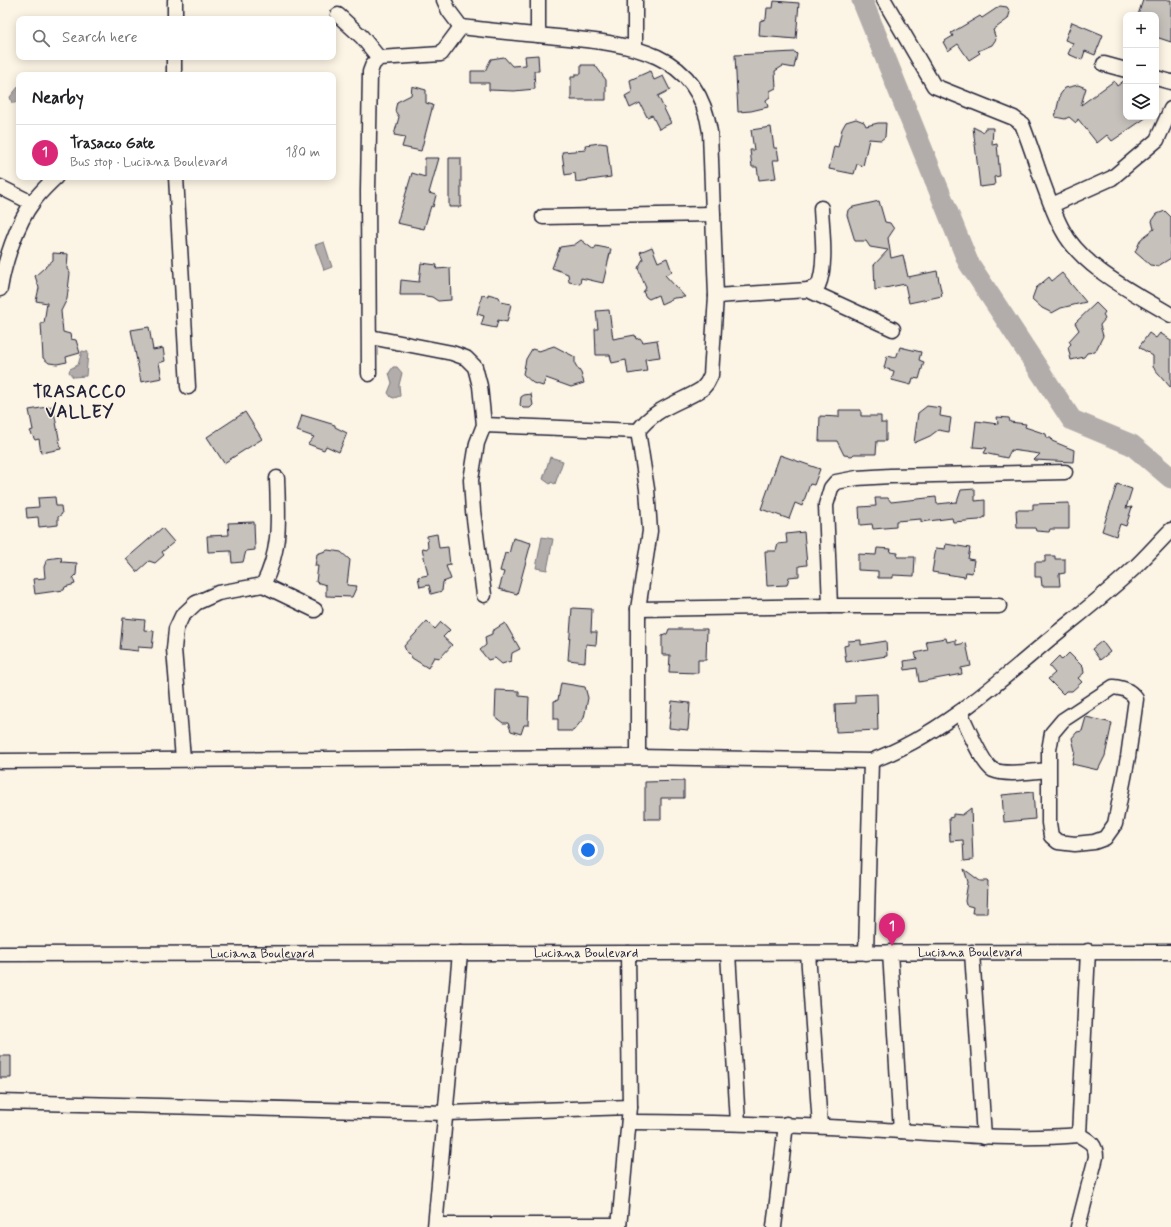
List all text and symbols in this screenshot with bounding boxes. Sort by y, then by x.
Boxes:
map controls [1123,12,1159,120]
button: + [1123,12,1159,48]
search box [16,16,336,60]
icon: search [30,27,52,49]
text: Search here [62,28,138,48]
button: − [1123,48,1159,84]
button: layers [1123,84,1159,120]
text: Nearby [32,87,84,109]
text: Trasacco Gate [70,134,155,154]
text: 1 [42,144,48,161]
text: 180 m [285,144,320,161]
text: Bus stop · Luciana Boulevard [70,154,227,171]
district label: TRASACCO VALLEY [33,381,127,423]
your location [578,840,598,860]
pin: 1 [879,913,905,946]
street label: Luciana Boulevard [534,944,638,962]
street label: Luciana Boulevard [918,944,1022,961]
street label: Luciana Boulevard [210,945,314,962]

